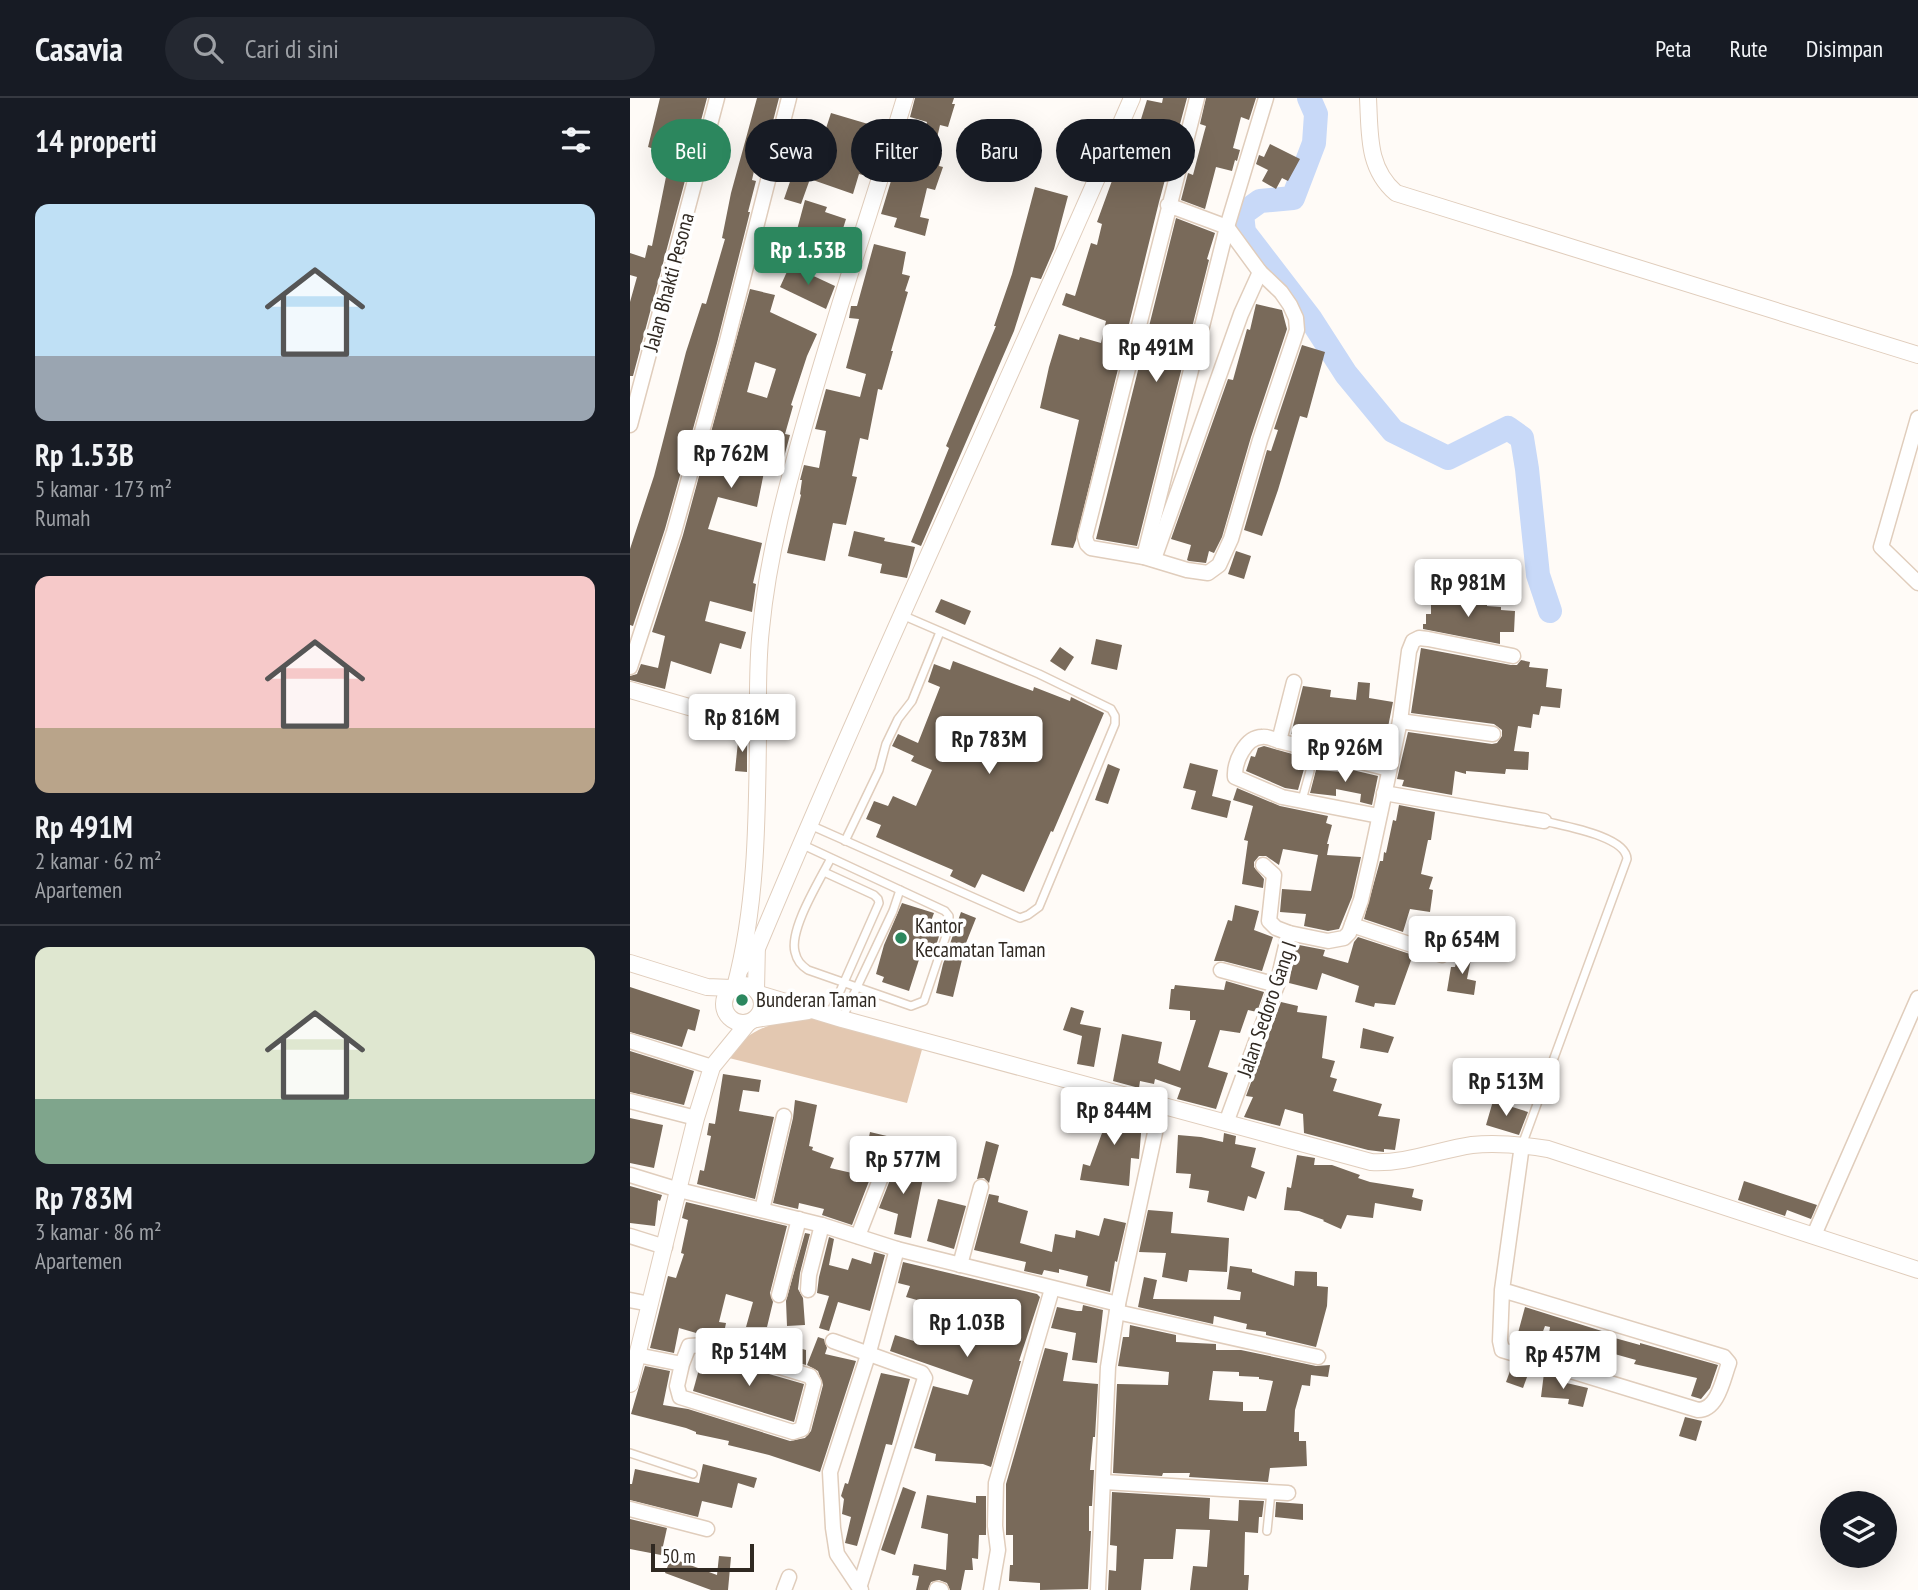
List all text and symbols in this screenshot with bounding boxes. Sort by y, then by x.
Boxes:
search box [165,17,655,80]
text: Casavia [35,27,123,70]
icon: search [189,29,227,67]
text: Cari di sini [245,32,339,65]
text: Peta [1655,33,1691,64]
text: Rute [1729,33,1768,64]
text: Disimpan [1806,33,1883,64]
chip: Beli [651,119,731,182]
chip: Sewa [745,119,837,182]
chip: Filter [851,119,942,182]
chip: Baru [956,119,1042,182]
chip: Apartemen [1056,119,1195,182]
text: 14 properti [35,121,157,160]
icon: filters [557,121,595,159]
street label: Jalan Bhakti Pesona [637,210,700,355]
pin: Rp 1.53B [736,228,880,287]
text: Rp 1.53B [770,235,846,264]
icon: home [252,249,378,375]
pin: Rp 491M [1091,324,1221,384]
text: Rp 491M [1119,332,1193,361]
pin: Rp 762M [666,430,796,490]
text: Rp 1.53B [35,435,134,474]
text: Rp 762M [694,438,768,467]
text: 5 kamar · 173 m² [35,474,172,503]
text: Rumah [35,503,90,532]
pin: Rp 981M [1403,560,1533,619]
text: Rp 981M [1431,567,1505,596]
icon: home [252,621,378,747]
pin: Rp 816M [677,694,807,754]
text: Rp 816M [705,702,779,731]
pin: Rp 783M [924,716,1054,776]
text: Rp 783M [952,724,1026,753]
pin: Rp 926M [1280,724,1410,784]
text: Rp 926M [1308,732,1382,761]
text: Rp 491M [35,807,133,846]
text: 2 kamar · 62 m² [35,846,162,875]
text: Apartemen [35,875,122,904]
place label: Kantor Kecamatan Taman [915,912,1046,963]
pin: Rp 654M [1397,916,1527,976]
text: Rp 654M [1425,924,1499,953]
marker: Kantor Kecamatan Taman [893,930,909,946]
street label: Jalan Sedoro Gang I [1230,937,1302,1081]
place label: Bunderan Taman [756,986,877,1013]
icon: home [252,992,378,1118]
marker: Bunderan Taman [734,992,750,1008]
pin: Rp 513M [1441,1058,1571,1118]
text: Rp 513M [1469,1066,1543,1095]
pin: Rp 844M [1049,1088,1179,1147]
text: Rp 844M [1077,1095,1151,1124]
pin: Rp 577M [838,1136,968,1196]
text: Rp 577M [866,1144,940,1173]
text: Rp 783M [35,1178,133,1217]
text: 3 kamar · 86 m² [35,1217,162,1246]
text: Apartemen [35,1246,122,1275]
pin: Rp 1.03B [895,1300,1039,1359]
text: Rp 1.03B [929,1307,1005,1336]
pin: Rp 514M [684,1328,814,1388]
pin: Rp 457M [1498,1332,1628,1391]
text: Rp 514M [712,1336,786,1365]
text: Rp 457M [1526,1339,1600,1368]
map controls [1820,1491,1897,1568]
button: layers [1820,1491,1897,1568]
scale bar [651,1541,754,1573]
text: 50 m [662,1544,696,1568]

